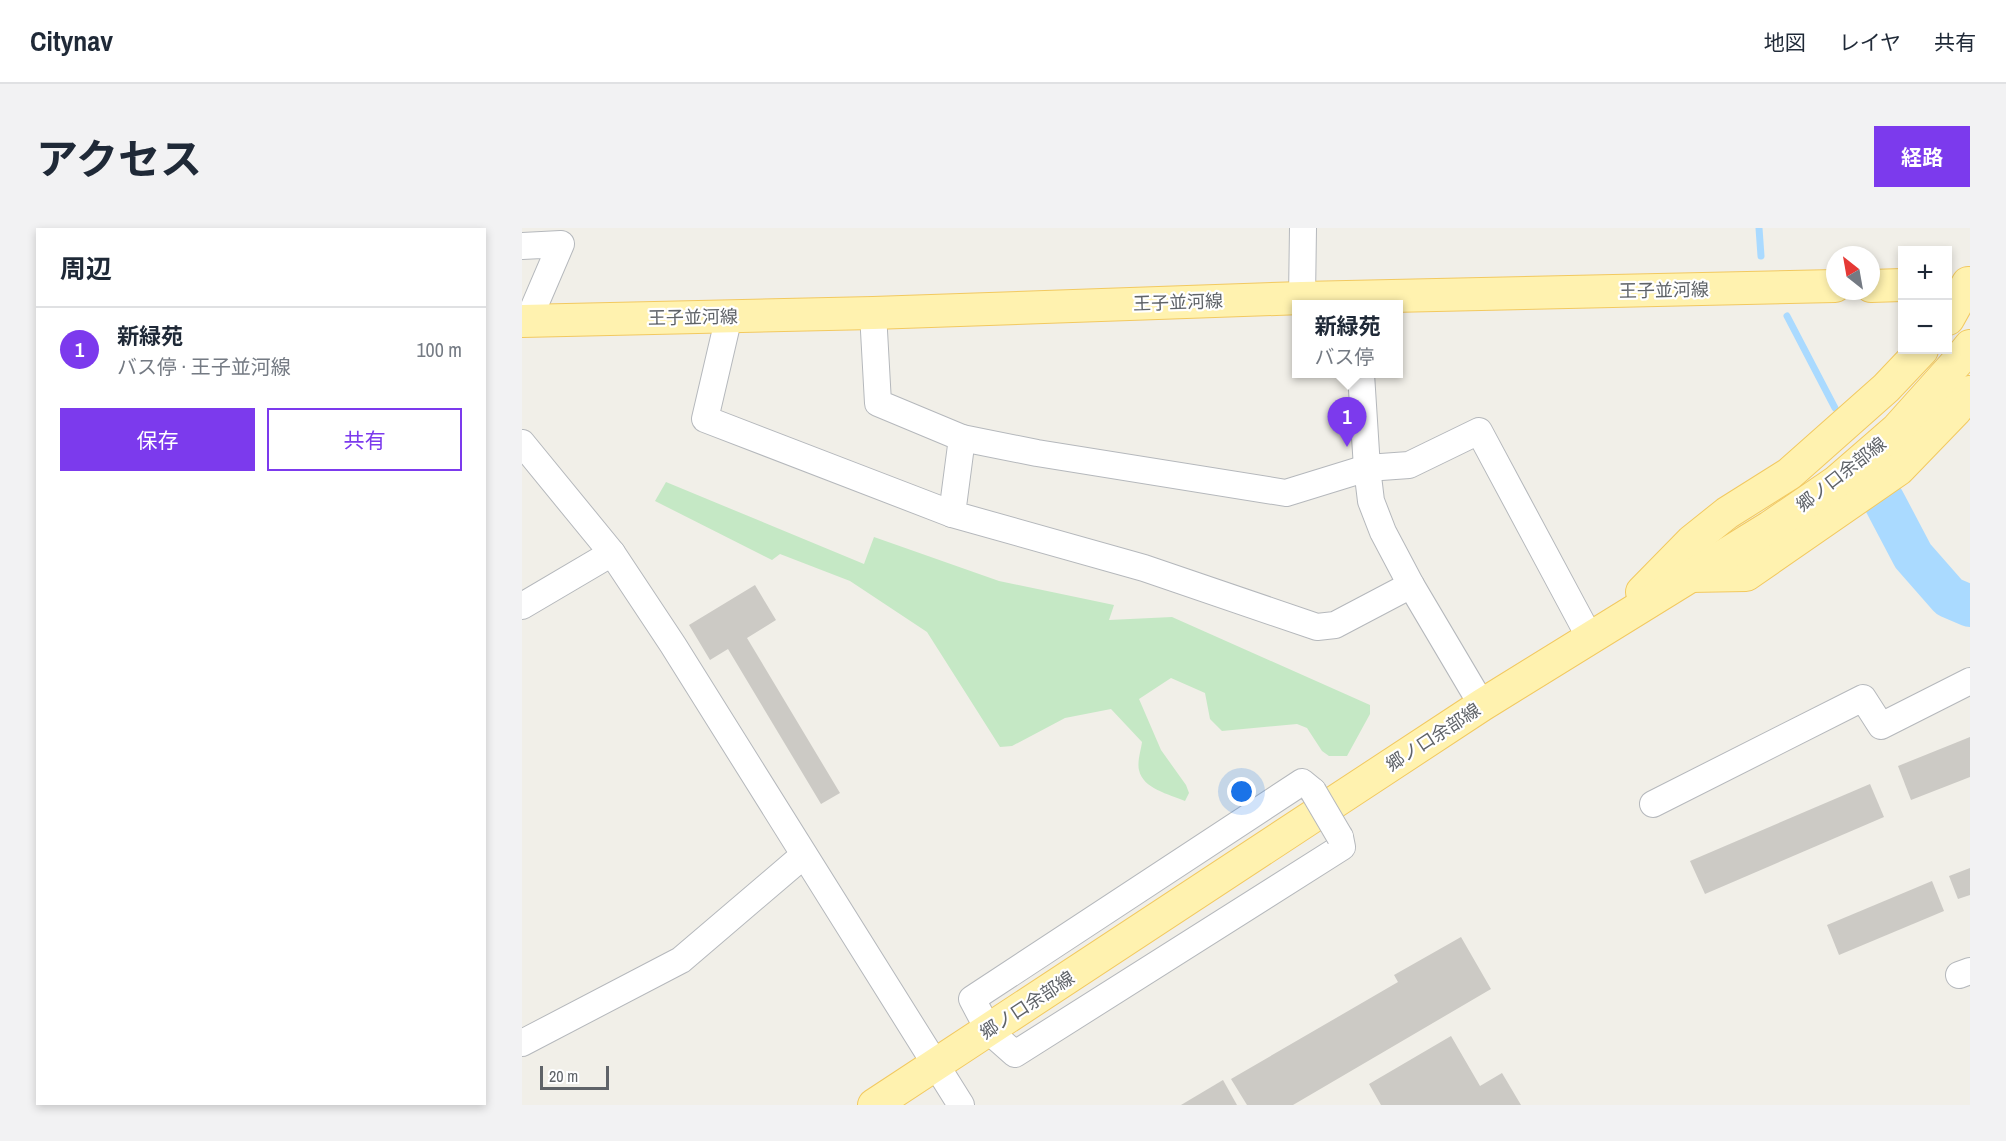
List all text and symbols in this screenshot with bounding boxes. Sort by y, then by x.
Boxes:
text: Citynav [30,22,113,60]
text: 地図 [1764,28,1806,57]
text: レイヤ [1839,28,1901,57]
text: 共有 [1934,28,1976,57]
button: 経路 [1874,126,1970,187]
text: アクセス [36,131,202,187]
north arrow [1826,246,1880,300]
map controls [1898,246,1952,354]
button: + [1898,246,1952,300]
text: 周辺 [60,251,112,286]
street label: 王子並河線 [1619,277,1709,303]
street label: 王子並河線 [1133,288,1223,316]
popup [1292,300,1403,378]
button: − [1898,300,1952,354]
street label: 王子並河線 [648,304,738,330]
text: 新緑苑 [1314,311,1381,341]
text: 新緑苑 [117,321,183,351]
text: 1 [75,336,84,363]
text: 100 m [416,336,462,363]
text: バス停 [1314,343,1374,370]
text: バス停 · 王子並河線 [117,353,291,380]
pin: 1 [1328,398,1366,447]
button: 保存 [60,408,255,471]
button: 共有 [267,408,462,471]
street label: 郷ノ口余部線 [1791,431,1891,517]
street label: 郷ノ口余部線 [1381,697,1485,777]
your location [1227,777,1256,806]
street label: 郷ノ口余部線 [975,965,1079,1045]
scale bar [540,1063,609,1090]
text: 20 m [549,1065,578,1087]

